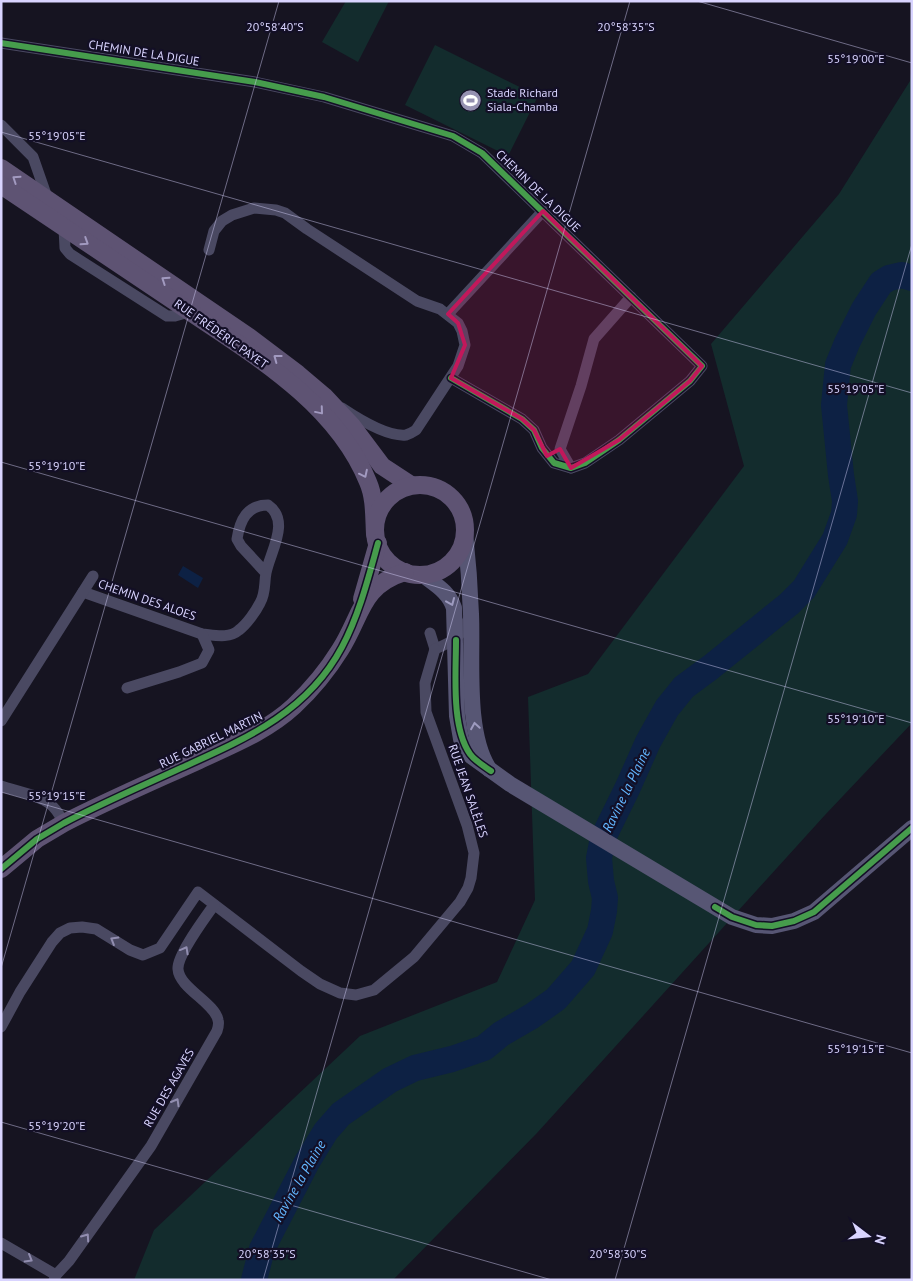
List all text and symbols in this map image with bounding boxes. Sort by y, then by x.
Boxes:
text: 20°58'40"S [246,19,304,34]
text: 20°58'35"S [597,19,655,34]
street label: CHEMIN DE LA DIGUE [88,36,201,69]
text: 55°19'00"E [827,51,885,66]
place label: Stade Richard Siala-Chamba [487,85,558,114]
sports icon: Stade Richard Siala-Chamba [459,88,483,112]
text: 55°19'05"E [28,128,86,143]
street label: CHEMIN DE LA DIGUE [493,146,584,235]
one-way arrow [13,176,22,185]
one-way arrow [79,236,89,245]
one-way arrow [161,277,171,286]
street label: RUE FRÉDÉRIC PAYET [172,296,271,372]
one-way arrow [273,355,283,364]
text: 55°19'05"E [827,381,885,396]
one-way arrow [315,405,323,414]
text: 55°19'10"E [28,458,86,473]
one-way arrow [358,469,369,478]
street label: CHEMIN DES ALOES [96,576,198,623]
one-way arrow [444,597,455,606]
street label: RUE GABRIEL MARTIN [157,708,265,771]
text: 55°19'10"E [827,711,885,726]
one-way arrow [470,721,480,730]
street label: RUE JEAN SALÈLES [445,742,491,840]
water label: Ravine la Plaine [598,745,654,835]
text: 55°19'15"E [28,788,86,803]
one-way arrow [111,937,120,947]
one-way arrow [179,946,189,955]
text: 55°19'15"E [827,1041,885,1056]
street label: RUE DES AGAVES [140,1046,197,1130]
one-way arrow [170,1098,180,1107]
text: 55°19'20"E [28,1118,86,1133]
water label: Ravine la Plaine [268,1136,330,1225]
north arrow [843,1211,893,1261]
one-way arrow [80,1233,89,1242]
text: N [871,1233,890,1246]
text: 20°58'35"S [238,1246,296,1261]
text: 20°58'30"S [589,1246,647,1261]
one-way arrow [23,1252,32,1262]

